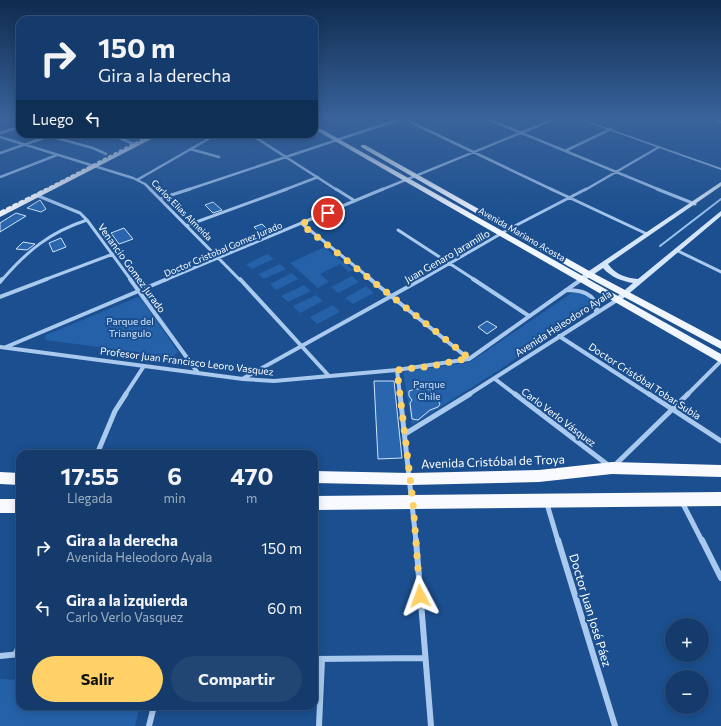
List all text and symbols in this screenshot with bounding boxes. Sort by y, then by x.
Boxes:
text: 150 m [98,30,175,64]
icon: right [32,32,84,84]
text: Gira a la derecha [98,64,231,86]
icon: left [82,108,104,130]
text: Luego [32,110,74,128]
street label: Carlos Elias Almeida [149,177,215,243]
pin [311,196,345,230]
icon: arrive [317,202,339,224]
street label: Avenida Mariano Acosta [477,205,568,264]
street label: Doctor Cristobal Gomez Jurado [162,219,284,279]
street label: Venancio Gomez Jurado [96,221,168,315]
street label: Juan Genaro Jaramillo [402,227,492,285]
street label: Avenida Heleodoro Ayala [513,287,613,359]
park label: Parque del Triangulo [106,315,154,339]
street label: Doctor Cristóbal Tobar Subia [587,340,703,422]
street label: Profesor Juan Francisco Leoro Vasquez [100,344,274,378]
park label: Parque Chile [413,378,445,402]
street label: Carlo Verlo Vásquez [519,385,599,449]
street label: Avenida Cristóbal de Troya [421,451,565,471]
text: 17:55 [61,461,119,490]
text: 6 [167,461,182,490]
text: 470 [230,461,273,490]
text: Llegada [67,490,113,506]
text: min [163,490,186,506]
text: m [246,490,257,506]
text: Gira a la derecha [66,531,178,549]
icon: right [32,537,54,559]
text: 150 m [261,539,302,557]
text: Avenida Heleodoro Ayala [66,549,212,565]
street label: Doctor Juan José Páez [566,552,615,668]
position arrow [399,575,441,617]
text: Gira a la izquierda [66,591,188,609]
icon: left [32,597,54,619]
text: 60 m [267,599,302,617]
text: Carlo Verlo Vasquez [66,609,183,625]
map controls [665,618,709,714]
button: + [665,618,709,662]
button: Salir [32,656,163,702]
button: Compartir [171,656,302,702]
button: − [665,670,709,714]

